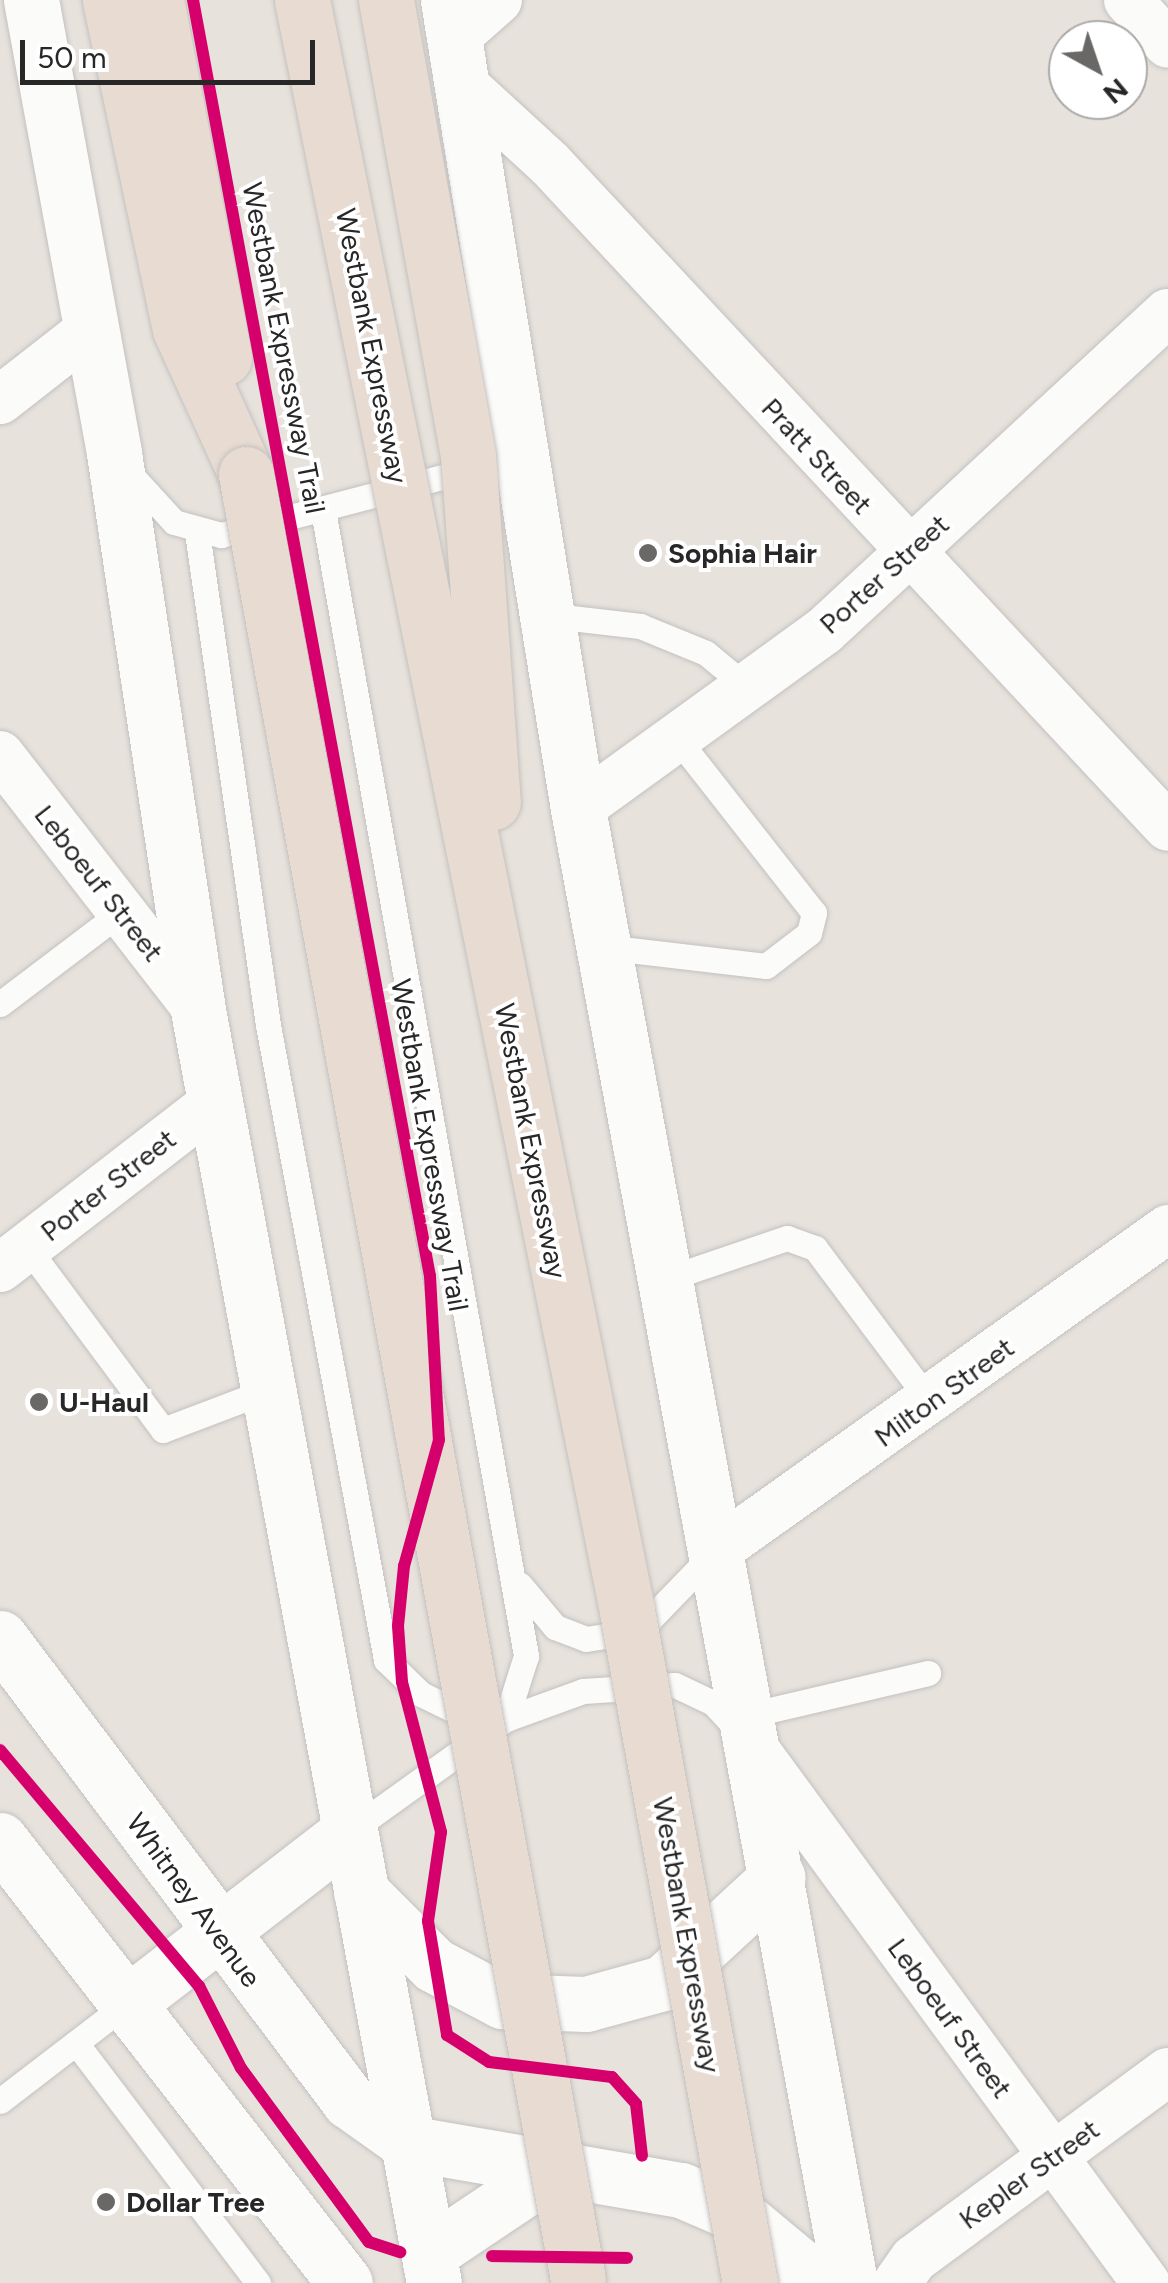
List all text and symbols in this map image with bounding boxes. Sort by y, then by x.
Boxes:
scale bar [25,20,320,82]
north arrow [1048,20,1148,120]
text: 50 m [37,39,106,76]
text: N [1097,71,1135,111]
street label: Westbank Expressway Trail [235,180,333,516]
street label: Westbank Expressway [329,206,415,486]
street label: Pratt Street [755,391,879,521]
street label: Porter Street [812,507,956,641]
place label: Sophia Hair [668,536,817,570]
marker: Sophia Hair [637,542,659,564]
street label: Leboeuf Street [28,798,170,968]
street label: Westbank Expressway Trail [384,976,476,1314]
street label: Westbank Expressway [488,1001,574,1281]
street label: Porter Street [34,1122,182,1248]
street label: Milton Street [868,1330,1020,1454]
place label: U-Haul [59,1385,149,1419]
marker: U-Haul [28,1391,50,1413]
street label: Westbank Expressway [646,1795,728,2075]
street label: Whitney Avenue [120,1807,268,1993]
street label: Leboeuf Street [881,1932,1019,2104]
street label: Kepler Street [952,2112,1106,2236]
place label: Dollar Tree [126,2185,265,2219]
marker: Dollar Tree [95,2191,117,2213]

